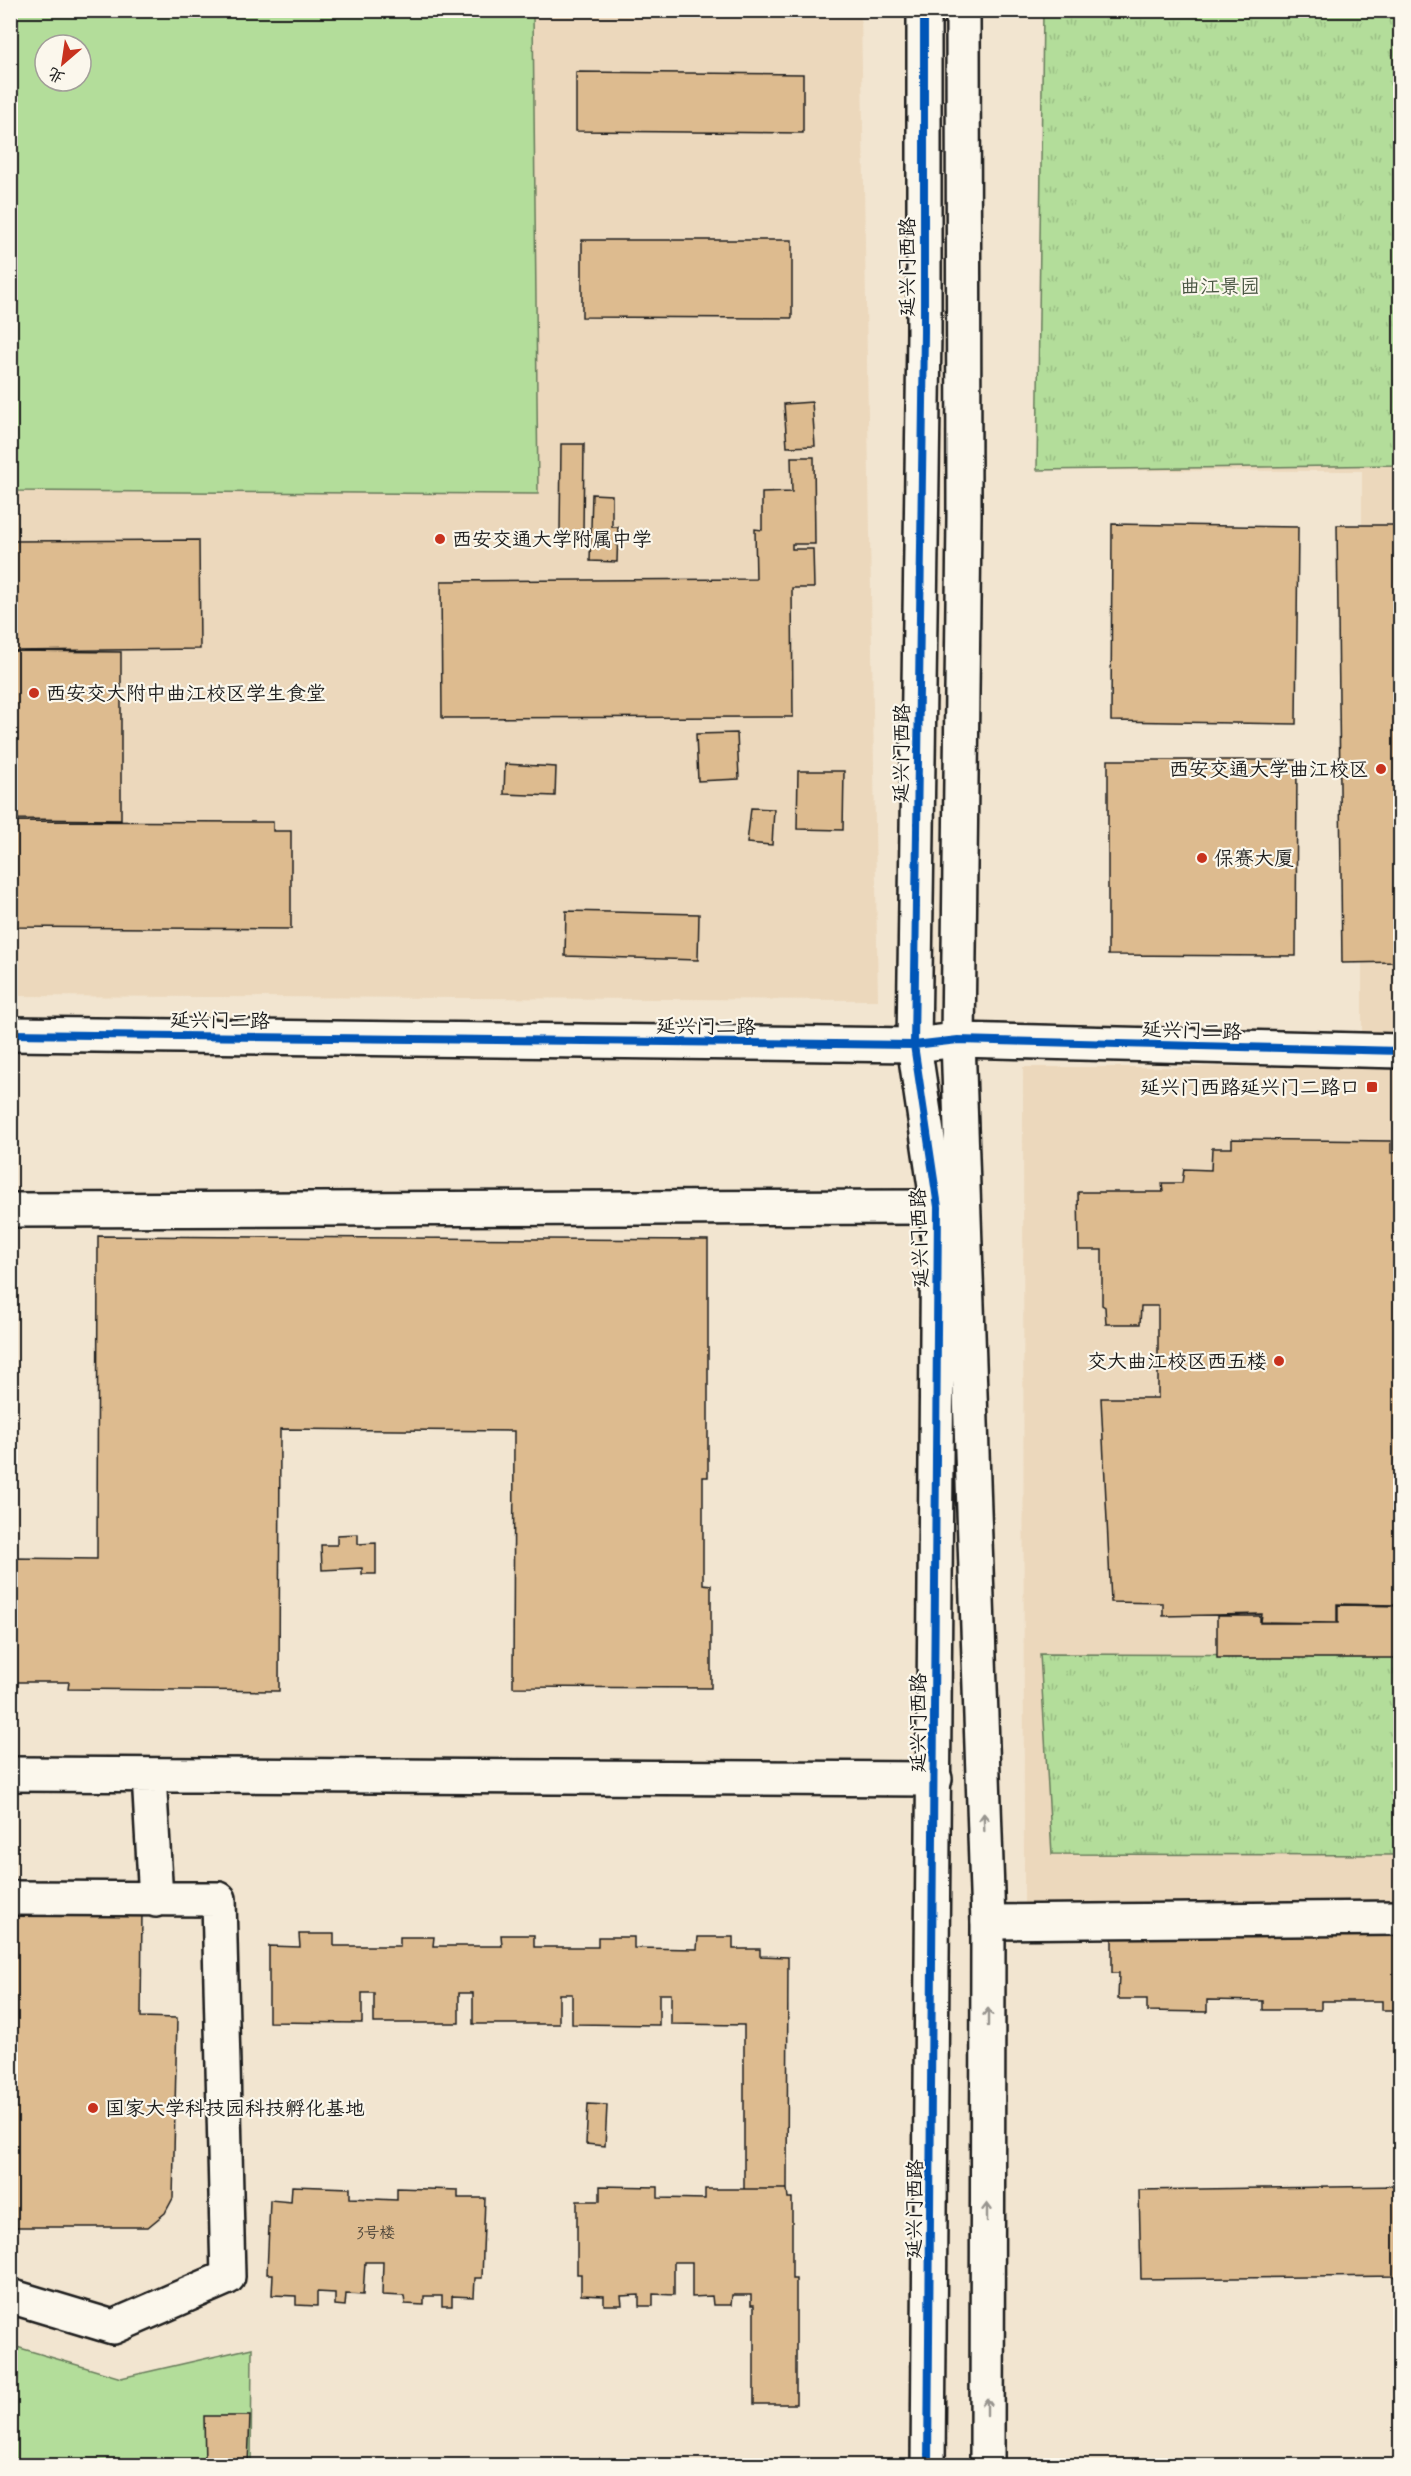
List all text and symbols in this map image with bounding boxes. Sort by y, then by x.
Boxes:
north arrow [33,33,93,93]
text: 北 [44,62,69,88]
street label: 延兴门西路 [895,216,922,317]
park label: 曲江景园 [1180,274,1260,301]
place label: 西安交通大学附属中学 [452,527,652,554]
marker: 西安交通大学附属中学 [433,532,447,546]
place label: 西安交大附中曲江校区学生食堂 [46,681,326,708]
marker: 西安交大附中曲江校区学生食堂 [27,686,41,700]
street label: 延兴门西路 [888,702,917,803]
place label: 西安交通大学曲江校区 [1169,757,1369,784]
marker: 西安交通大学曲江校区 [1374,762,1388,776]
place label: 保赛大厦 [1214,846,1294,873]
marker: 保赛大厦 [1195,851,1209,865]
street label: 延兴门二路 [170,1007,271,1036]
street label: 延兴门二路 [656,1013,757,1042]
street label: 延兴门二路 [1142,1016,1243,1047]
place label: 延兴门西路延兴门二路口 [1140,1075,1360,1102]
marker: 延兴门西路延兴门二路口 [1365,1080,1379,1094]
street label: 延兴门西路 [905,1187,936,1288]
place label: 交大曲江校区西五楼 [1087,1349,1267,1376]
marker: 交大曲江校区西五楼 [1272,1354,1286,1368]
street label: 延兴门西路 [906,1672,933,1773]
one-way arrow [979,1813,990,1833]
one-way arrow [982,2008,994,2028]
place label: 国家大学科技园科技孵化基地 [105,2096,365,2123]
marker: 国家大学科技园科技孵化基地 [86,2101,100,2115]
street label: 延兴门西路 [901,2158,930,2259]
one-way arrow [981,2203,993,2223]
house number: 3号楼 [356,2223,396,2244]
one-way arrow [981,2398,993,2418]

